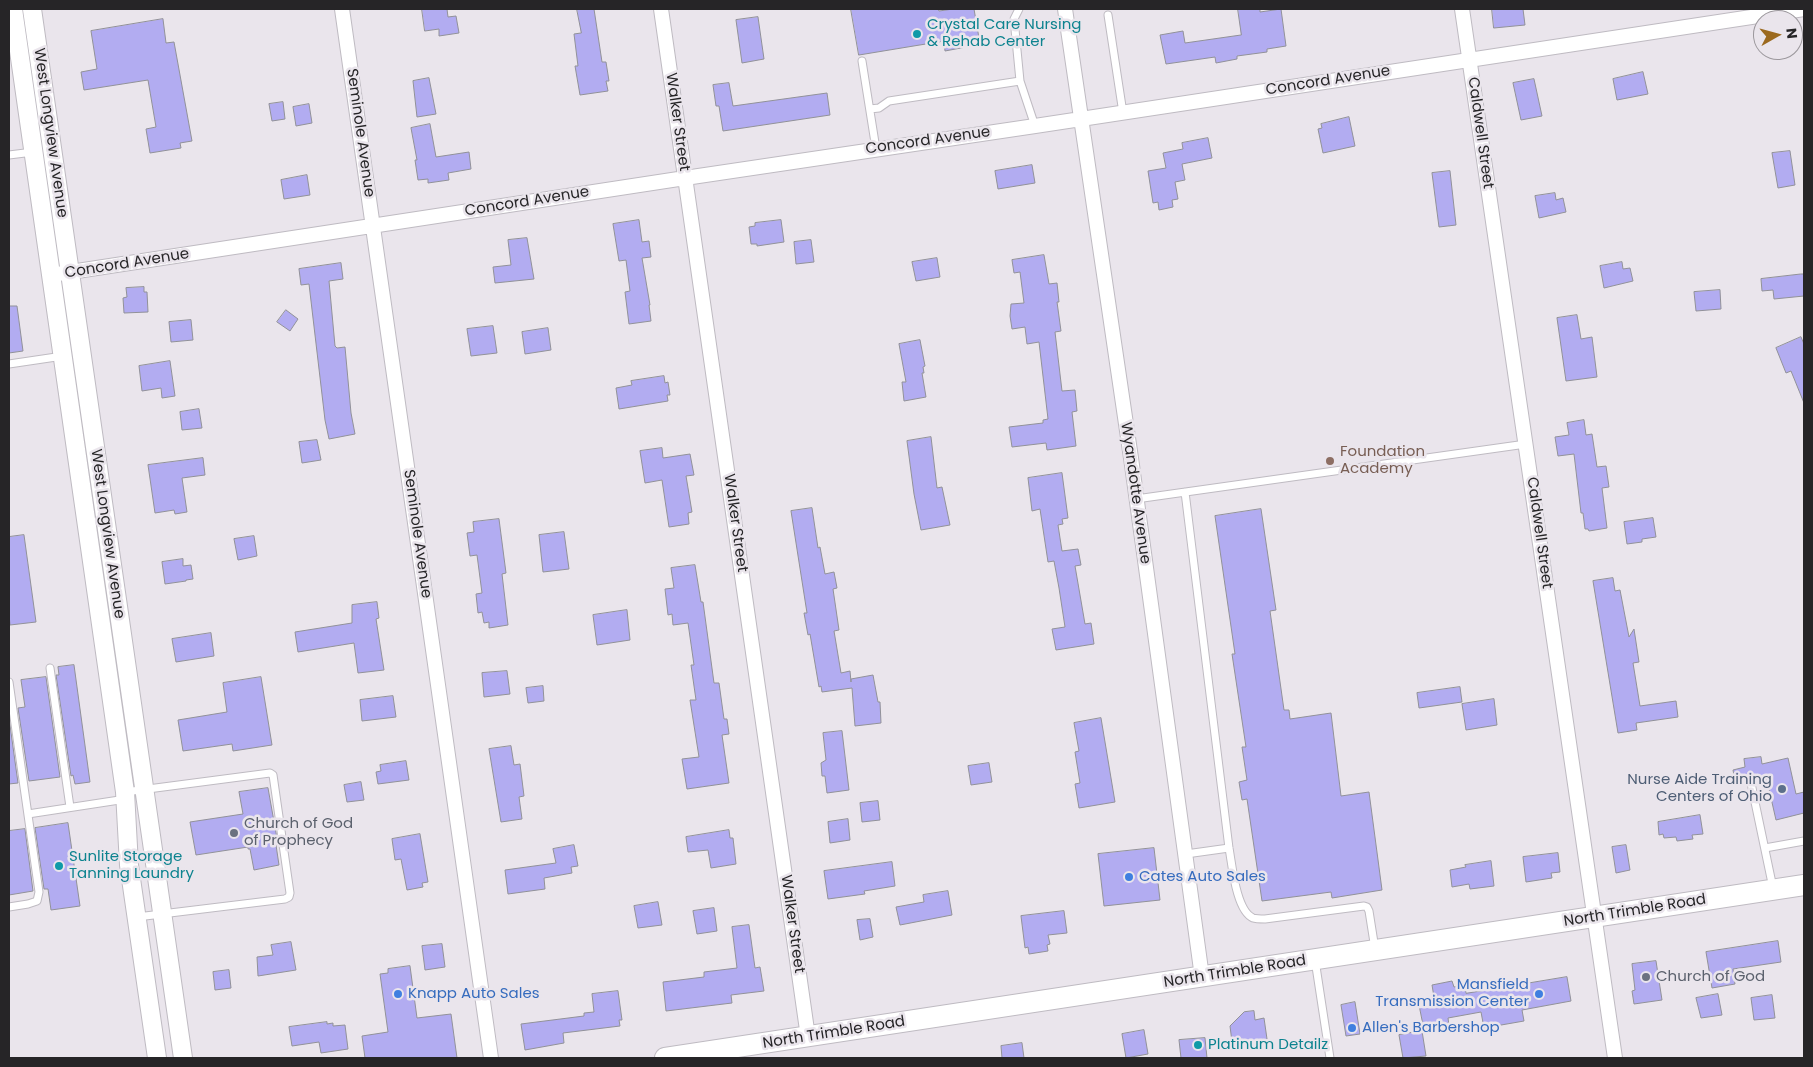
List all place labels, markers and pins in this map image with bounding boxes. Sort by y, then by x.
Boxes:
place label: Crystal Care Nursing & Rehab Center [927,16,1081,51]
marker: Crystal Care Nursing & Rehab Center [911,28,923,40]
place label: Foundation Academy [1340,443,1425,478]
marker: Foundation Academy [1324,455,1336,467]
place label: Nurse Aide Training Centers of Ohio [1627,771,1772,806]
marker: Nurse Aide Training Centers of Ohio [1776,783,1788,795]
place label: Church of God of Prophecy [244,815,353,850]
marker: Church of God of Prophecy [228,827,240,839]
place label: Sunlite Storage Tanning Laundry [69,848,194,883]
marker: Sunlite Storage Tanning Laundry [53,860,65,872]
place label: Cates Auto Sales [1139,868,1266,886]
marker: Cates Auto Sales [1123,871,1135,883]
place label: Church of God [1656,968,1765,986]
marker: Church of God [1640,971,1652,983]
place label: Mansfield Transmission Center [1375,976,1529,1011]
place label: Knapp Auto Sales [408,985,540,1003]
marker: Knapp Auto Sales [392,988,404,1000]
marker: Mansfield Transmission Center [1533,988,1545,1000]
place label: Allen's Barbershop [1362,1019,1500,1037]
marker: Allen's Barbershop [1346,1022,1358,1034]
place label: Platinum Detailz [1208,1036,1328,1054]
marker: Platinum Detailz [1192,1039,1204,1051]

